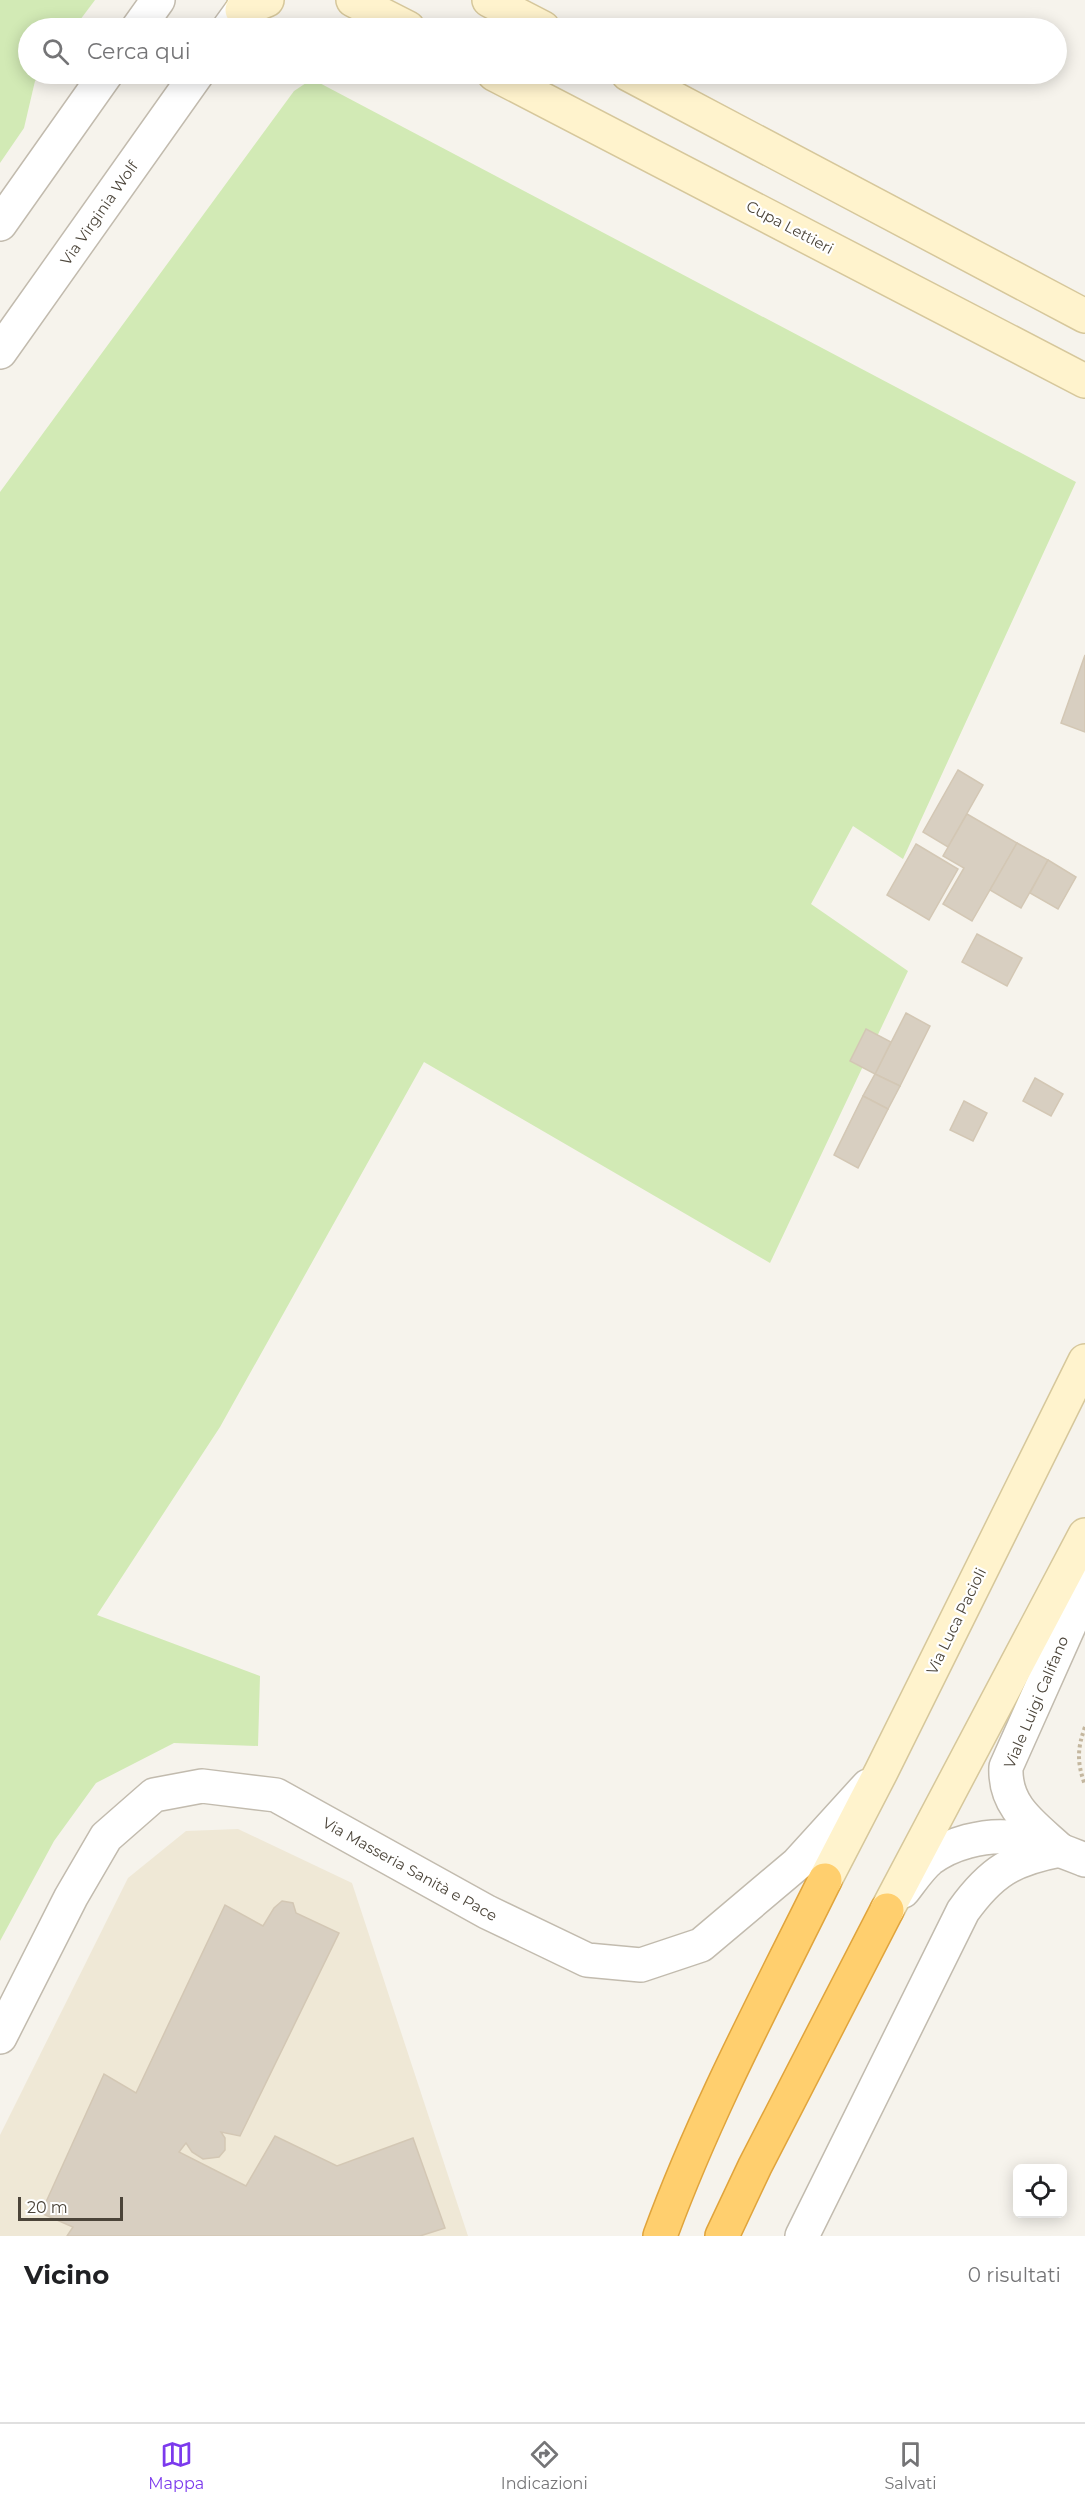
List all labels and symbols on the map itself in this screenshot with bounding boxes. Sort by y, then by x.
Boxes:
street label: Via Virginia Wolf [56,157,142,269]
street label: Cupa Lettieri [743,196,837,258]
street label: Via Luca Pacioli [922,1565,990,1677]
street label: Viale Luigi Califano [1000,1633,1072,1771]
street label: Via Masseria Sanità e Pace [319,1813,501,1925]
scale bar [18,2194,123,2222]

